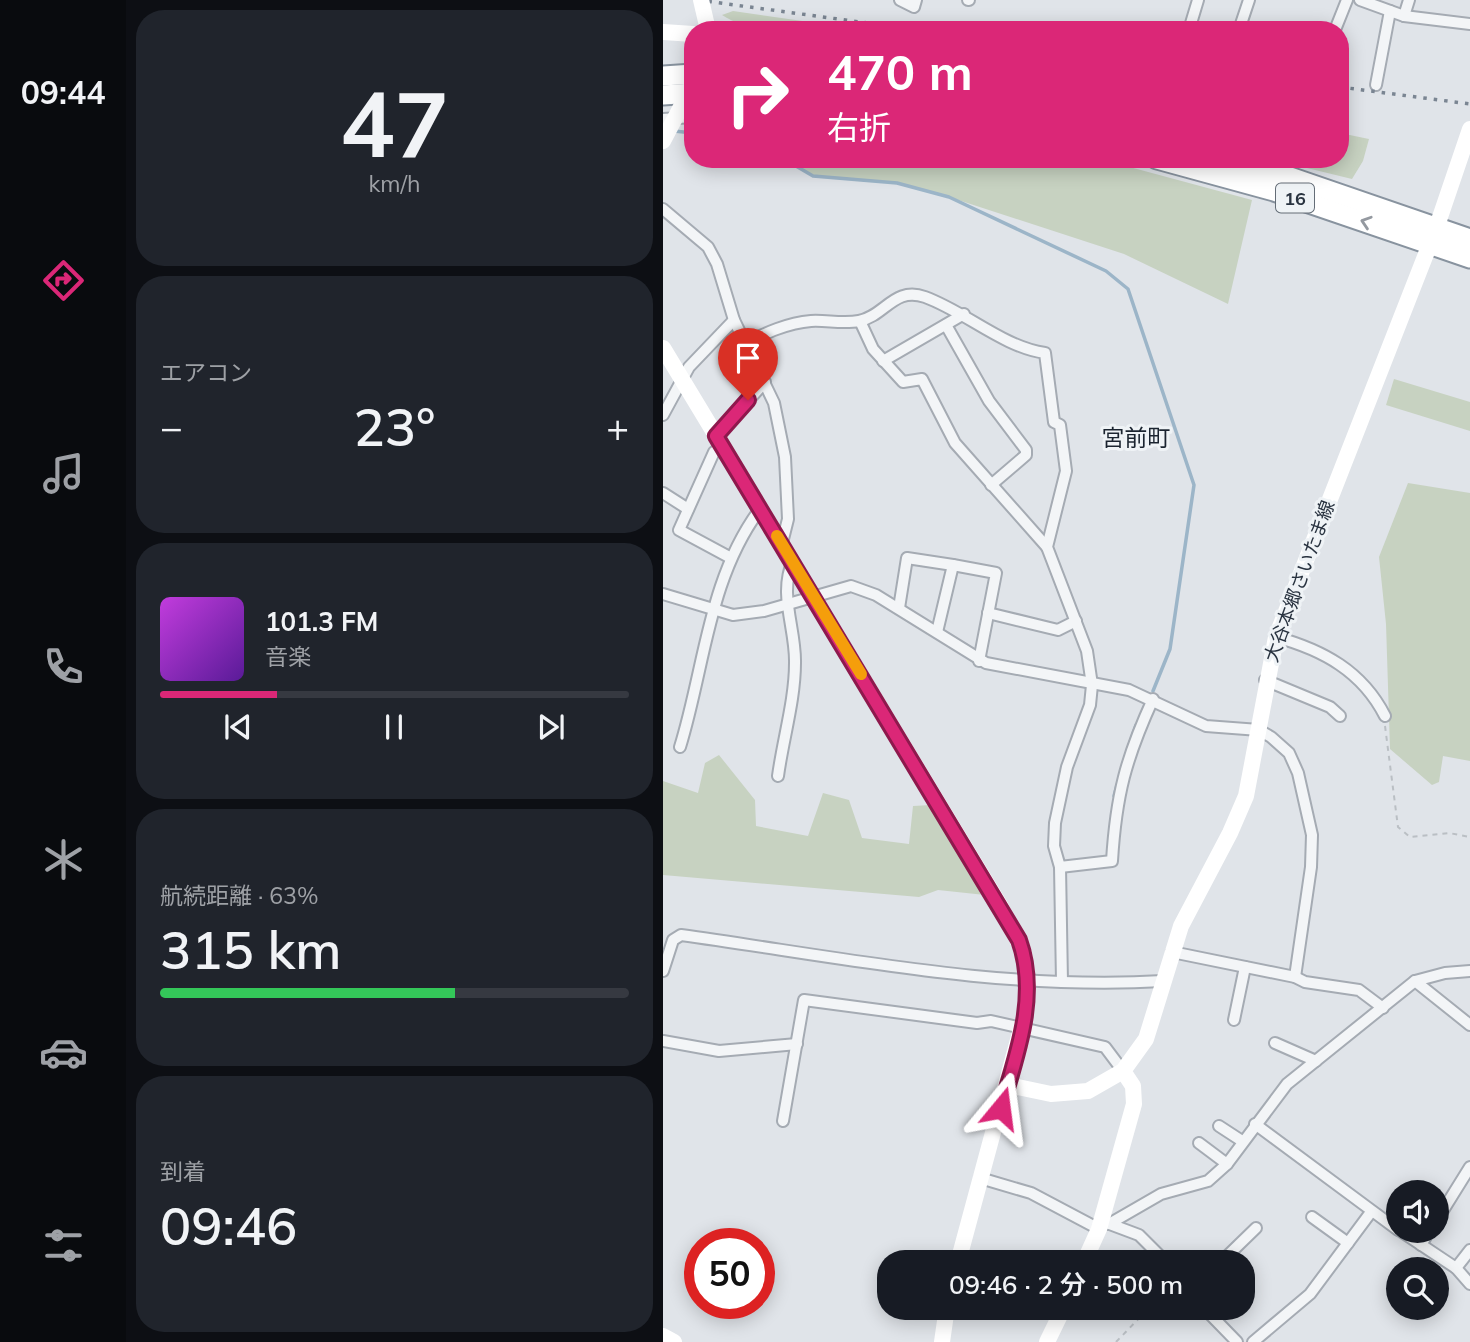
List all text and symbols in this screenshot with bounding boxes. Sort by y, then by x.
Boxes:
text: 470 m [827,41,973,102]
icon: right [712,49,803,140]
text: 47 [340,66,449,180]
text: 09:44 [21,72,105,112]
text: 右折 [827,107,891,147]
text: km/h [368,169,421,198]
road number: 16 [1276,183,1314,212]
one-way arrow [1360,215,1372,230]
icon: directions [39,256,88,305]
pin [718,328,778,400]
icon: arrive [729,339,767,377]
text: エアコン [160,358,252,387]
text: 23° [354,394,435,459]
text: − [160,403,183,451]
text: + [606,403,629,451]
district label: 宮前町 [1102,423,1171,452]
icon: music [39,449,88,498]
street label: 大谷本郷さいたま線 [1259,497,1339,665]
text: 101.3 FM [265,605,378,638]
icon: phone [39,642,88,691]
text: 音楽 [265,642,311,671]
icon: previous [219,708,257,746]
icon: pause [375,708,413,746]
icon: next [532,708,570,746]
icon: climate [39,835,88,884]
text: 航続距離 · 63% [160,881,318,910]
text: 315 km [160,917,341,982]
icon: car [39,1028,88,1077]
position arrow [964,1071,1038,1145]
text: 到着 [160,1157,206,1186]
map controls [1386,1180,1449,1320]
button: sound [1386,1180,1449,1243]
text: 09:46 [160,1193,297,1258]
icon: filters [39,1221,88,1270]
speed limit sign: 50 [684,1228,775,1319]
button: search [1386,1257,1449,1320]
text: 09:46 · 2 分 · 500 m [949,1268,1183,1301]

